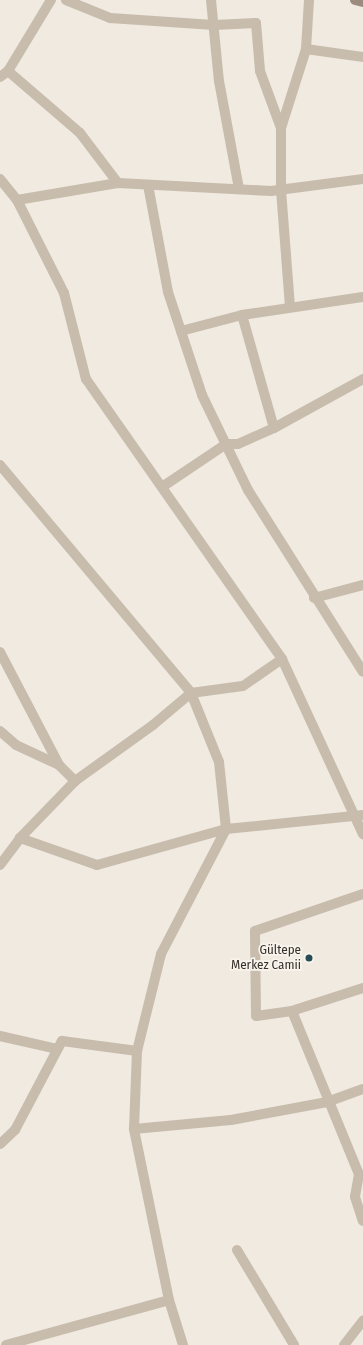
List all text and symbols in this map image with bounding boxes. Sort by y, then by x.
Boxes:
place label: Gültepe Merkez Camii [231,943,301,974]
marker: Gültepe Merkez Camii [304,953,314,963]

